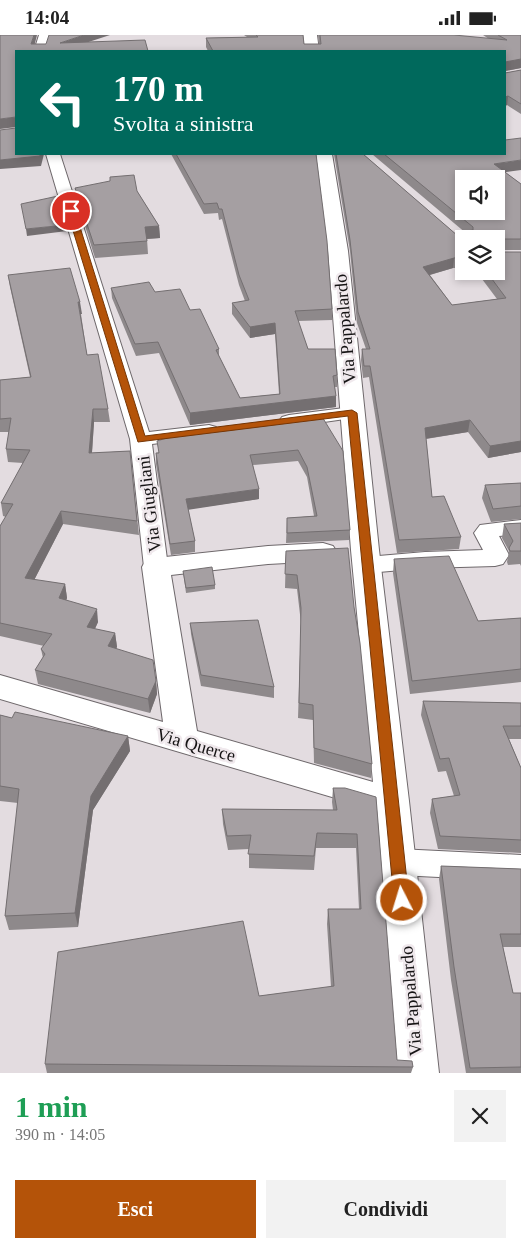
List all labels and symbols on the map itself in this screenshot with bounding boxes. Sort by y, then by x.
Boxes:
pin [50,190,92,232]
street label: Via Pappalardo [330,273,360,385]
street label: Via Giugliani [133,454,165,554]
street label: Via Querce [154,724,238,766]
position arrow [375,873,427,925]
street label: Via Pappalardo [396,945,426,1057]

